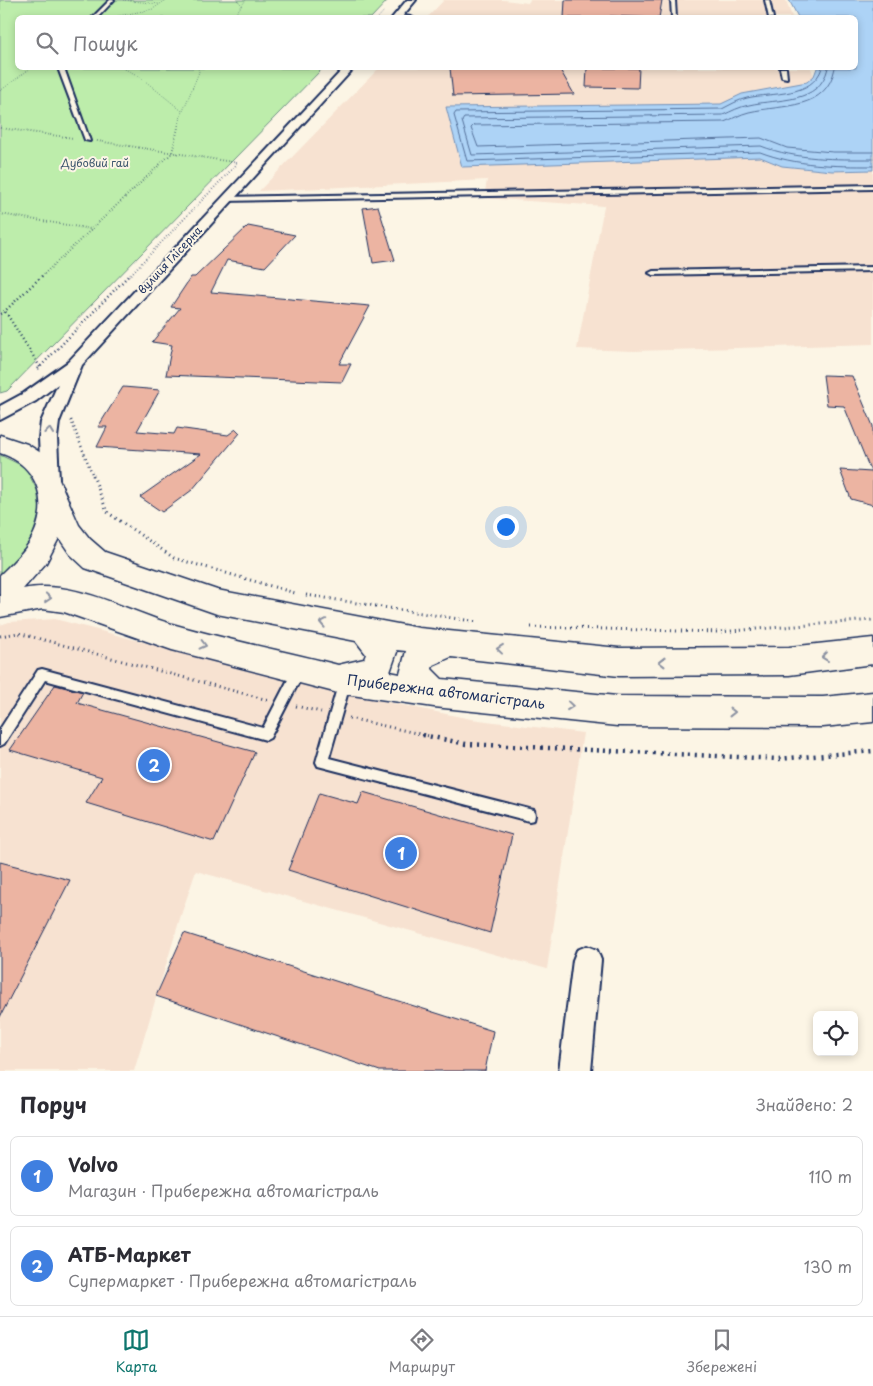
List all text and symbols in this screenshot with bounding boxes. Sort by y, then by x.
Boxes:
search box [15,15,858,70]
icon: search [33,29,61,57]
text: Пошук [73,29,138,57]
park label: Дубовий гай [60,154,129,171]
street label: вулиця Глісерна [134,222,206,297]
one-way arrow [43,427,54,435]
your location [493,514,519,540]
one-way arrow [44,592,52,603]
one-way arrow [318,618,327,629]
one-way arrow [199,639,207,649]
one-way arrow [496,644,504,655]
one-way arrow [820,651,828,662]
one-way arrow [658,657,666,667]
street label: Прибережна автомагістраль [346,669,546,714]
one-way arrow [566,700,574,711]
one-way arrow [728,707,736,717]
pin: 2 [138,746,170,784]
pin: 1 [385,834,417,872]
map controls [813,1011,858,1056]
button: locate [813,1011,858,1056]
text: Поруч [20,1088,87,1120]
text: Знайдено: 2 [756,1092,853,1116]
text: Volvo [68,1150,118,1178]
text: 1 [33,1164,41,1188]
text: 110 m [809,1164,852,1188]
text: Магазин · Прибережна автомагістраль [68,1178,379,1202]
text: АТБ-Маркет [68,1240,191,1268]
text: 2 [31,1254,43,1278]
text: 130 m [804,1254,852,1278]
text: Супермаркет · Прибережна автомагістраль [68,1268,417,1292]
tab: Карта [116,1326,157,1377]
tab: Маршрут [389,1326,455,1377]
tab: Збережені [687,1326,757,1377]

